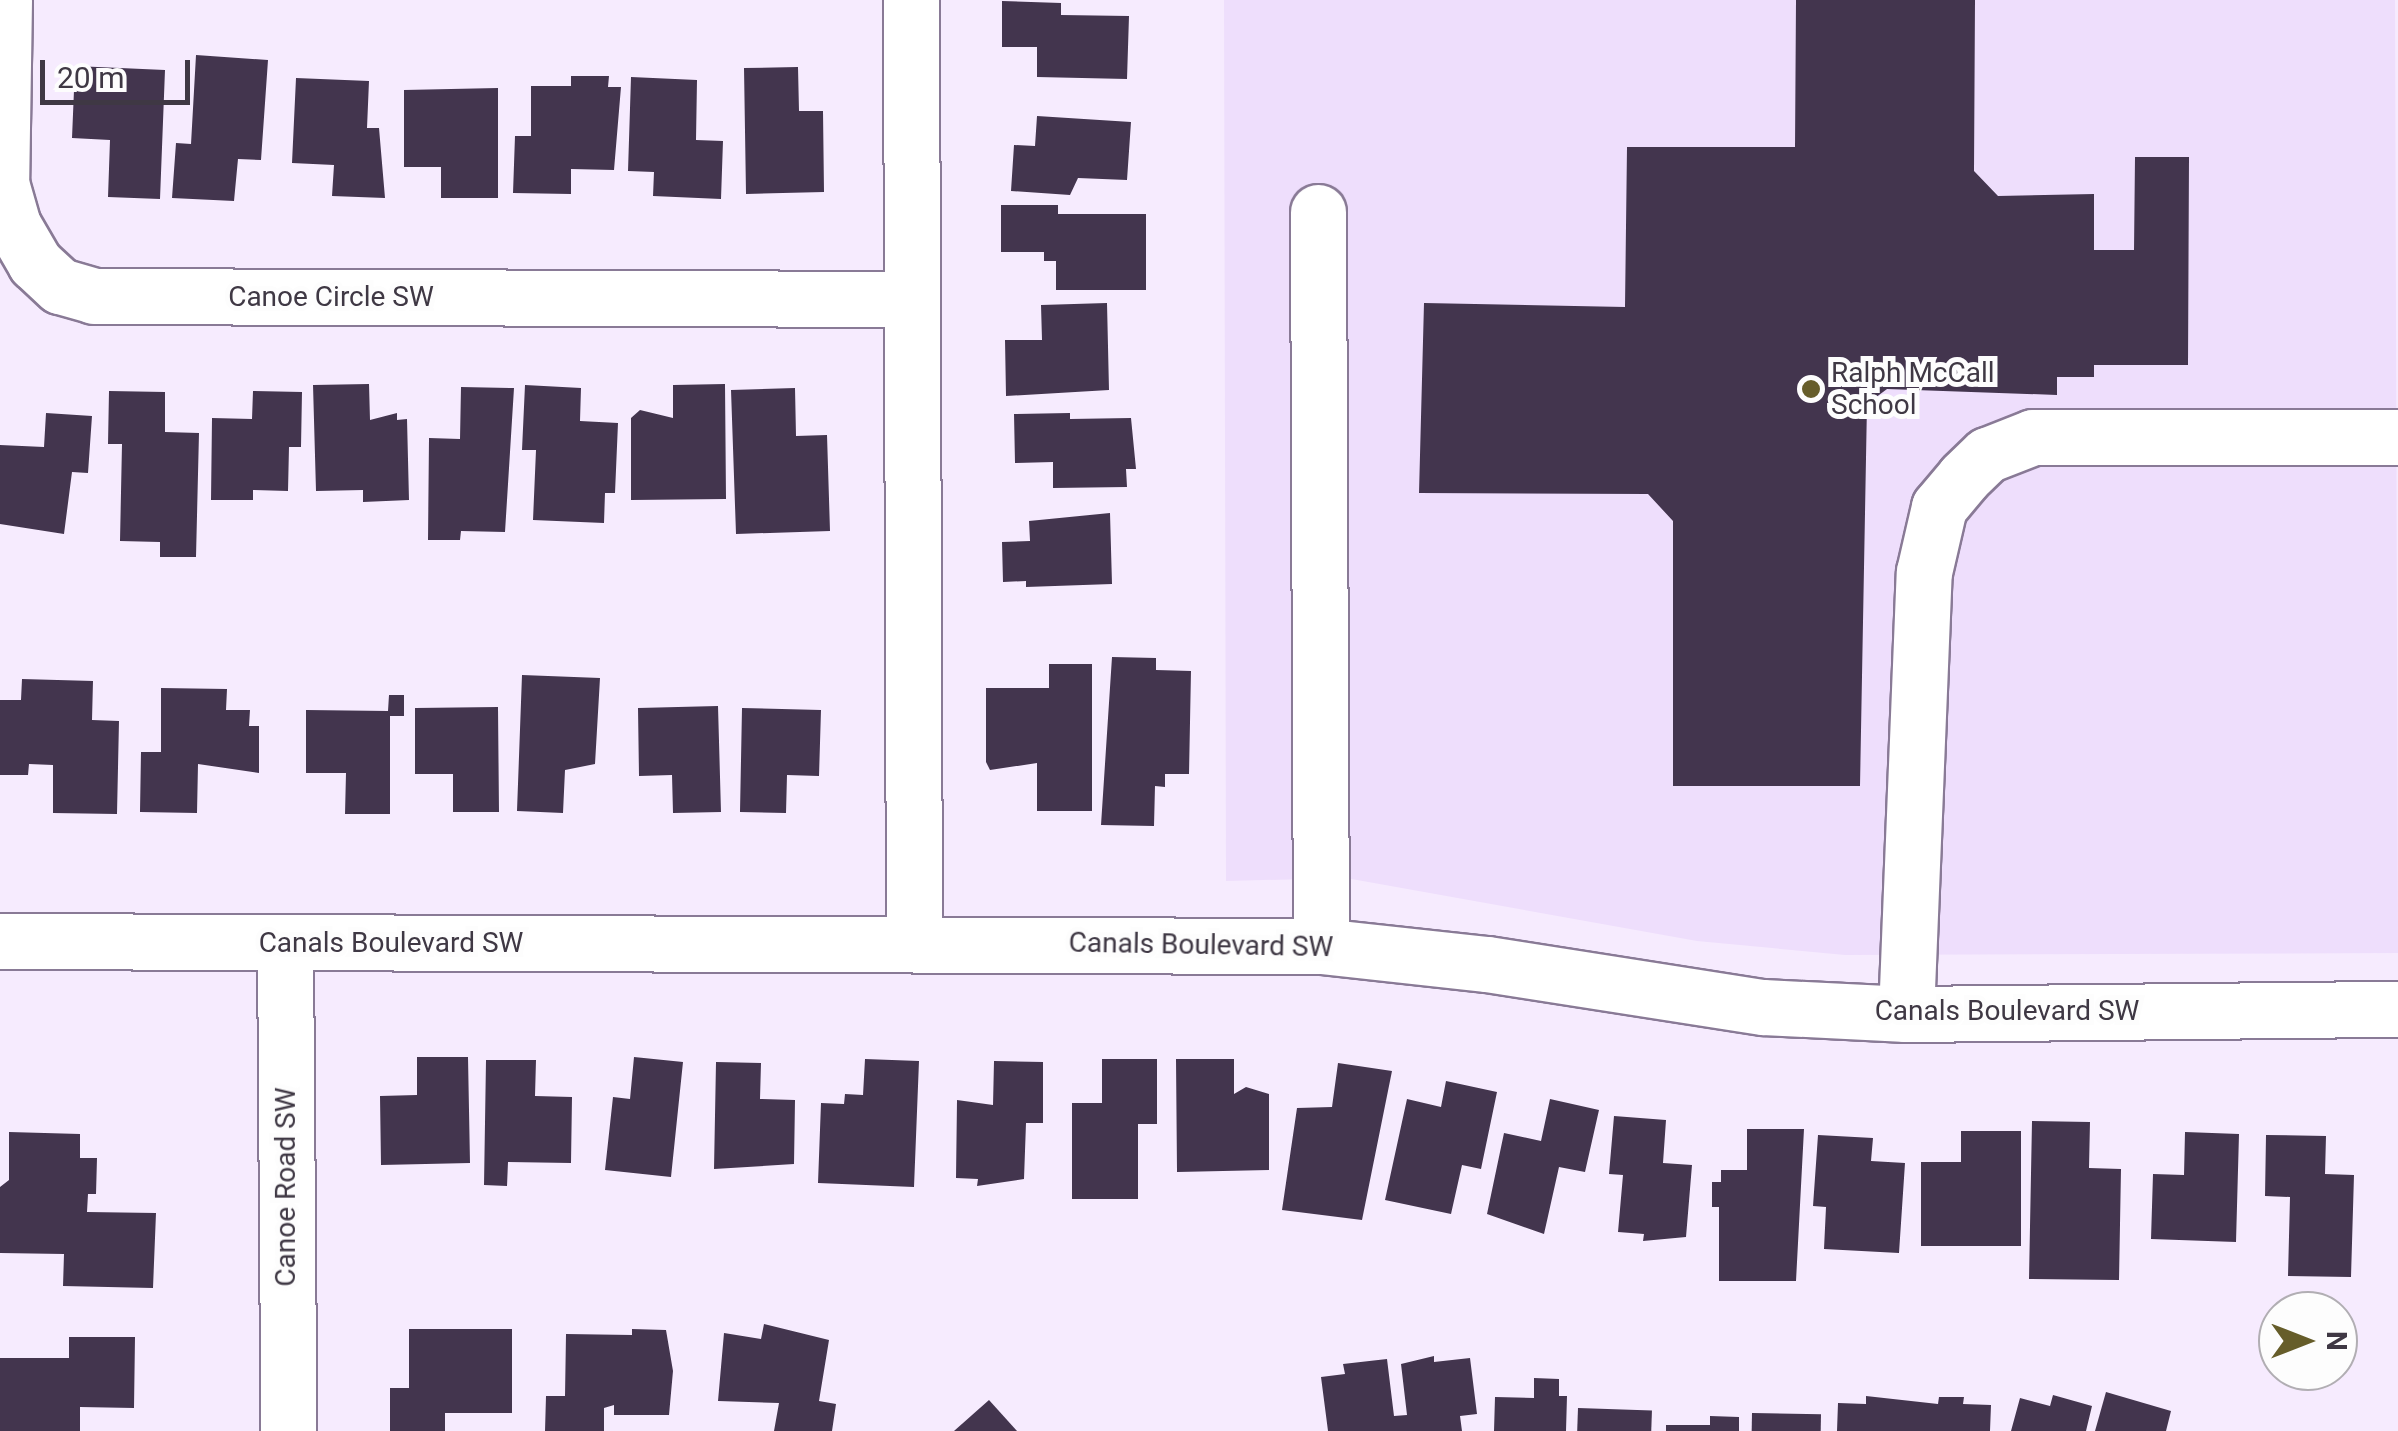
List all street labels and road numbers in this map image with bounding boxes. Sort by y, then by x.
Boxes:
street label: Canoe Circle SW [228,280,434,314]
street label: Canals Boulevard SW [259,926,523,960]
street label: Canals Boulevard SW [1068,926,1334,964]
street label: Canals Boulevard SW [1875,994,2139,1028]
street label: Canoe Road SW [269,1087,303,1287]

